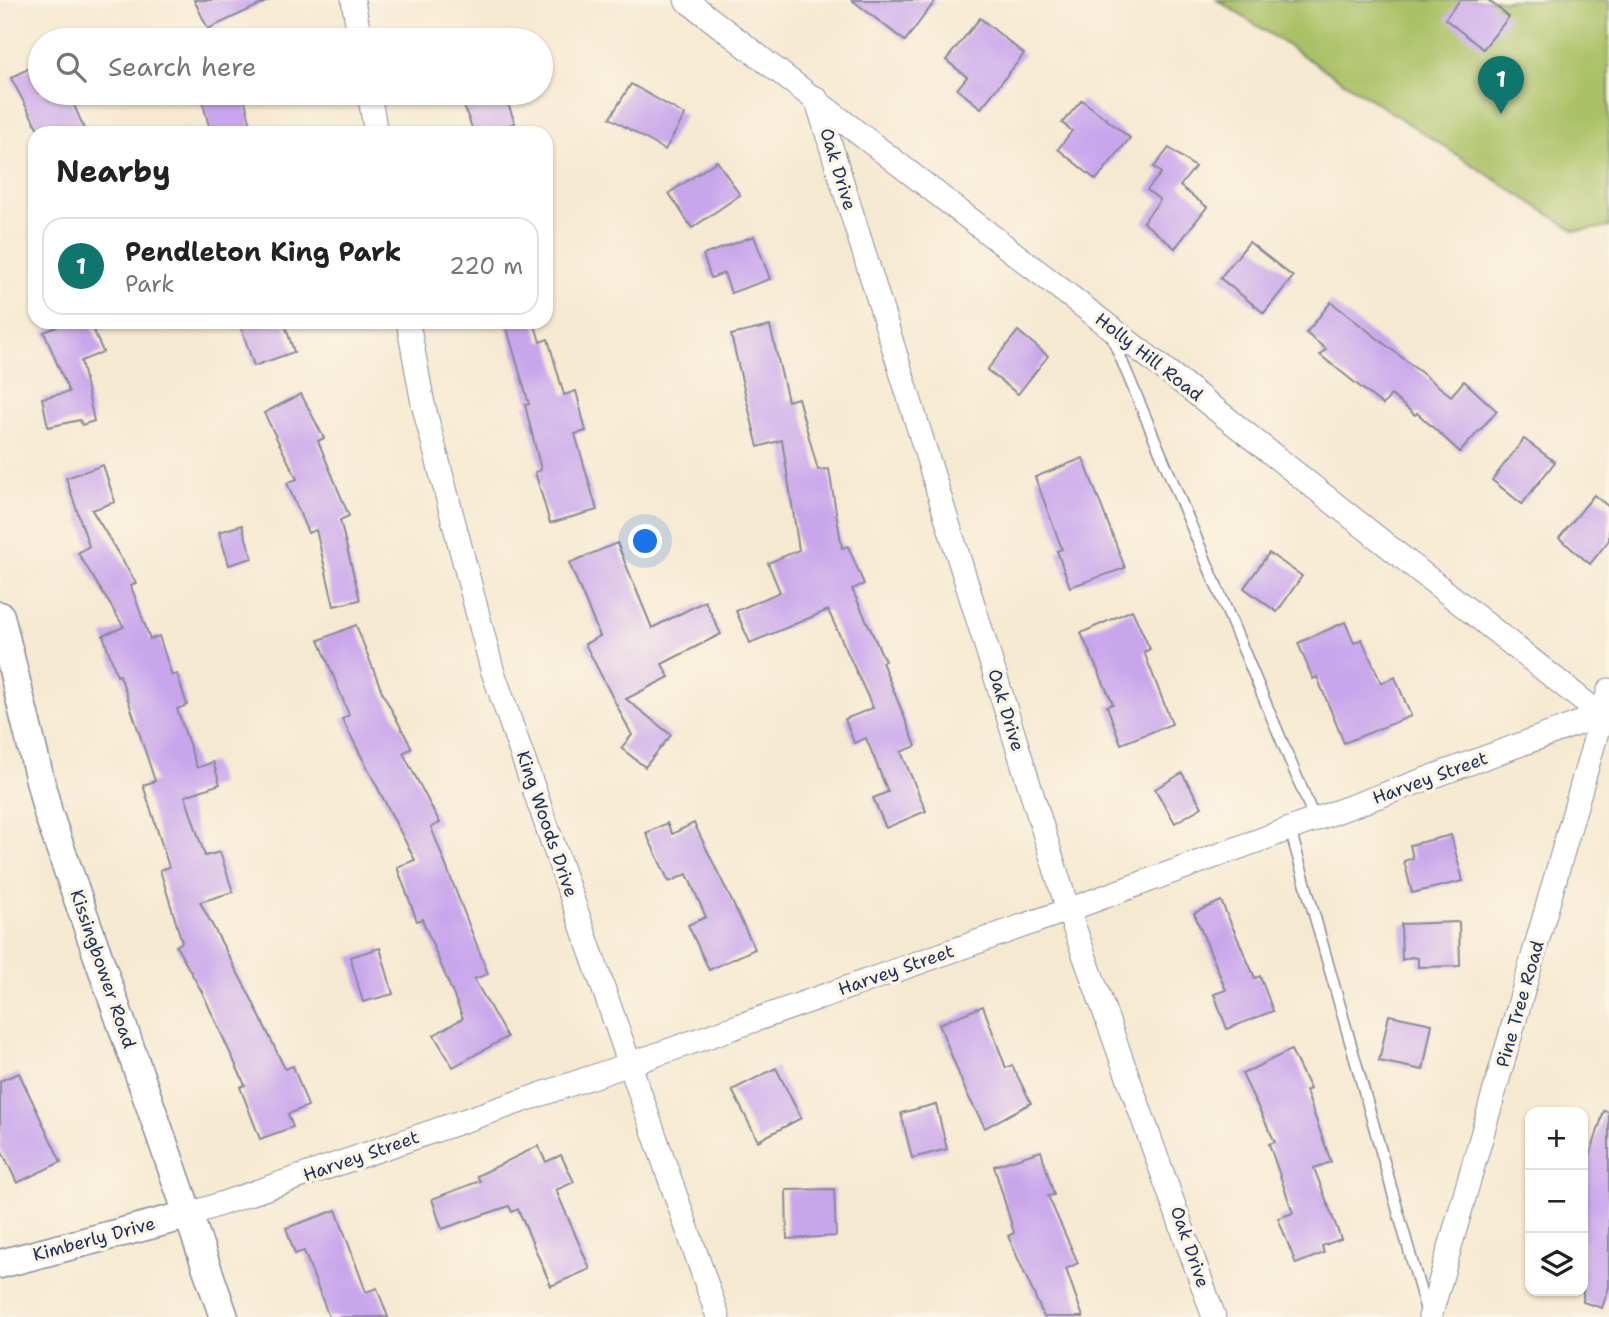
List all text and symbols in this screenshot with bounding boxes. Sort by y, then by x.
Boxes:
search box [28,28,553,105]
icon: search [52,48,90,86]
text: Search here [108,49,257,84]
pin: 1 [1478,56,1524,114]
street label: Oak Drive [814,125,862,213]
text: Nearby [56,151,171,192]
text: Pendleton King Park [125,234,402,269]
text: 1 [76,251,86,281]
text: 220 m [449,251,523,281]
text: Park [125,269,174,299]
street label: Holly Hill Road [1090,307,1208,407]
your location [628,524,662,558]
street label: Oak Drive [982,666,1030,754]
street label: Harvey Street [1369,746,1491,810]
street label: King Woods Drive [511,748,583,900]
street label: Kissingbower Road [65,886,141,1052]
street label: Pine Tree Road [1490,938,1550,1070]
street label: Harvey Street [835,939,957,1001]
map controls [1525,1107,1588,1296]
button: + [1525,1107,1588,1170]
street label: Harvey Street [300,1125,422,1187]
button: − [1525,1170,1588,1233]
street label: Oak Drive [1165,1203,1215,1291]
street label: Kimberly Drive [30,1211,158,1267]
button: layers [1525,1233,1588,1296]

